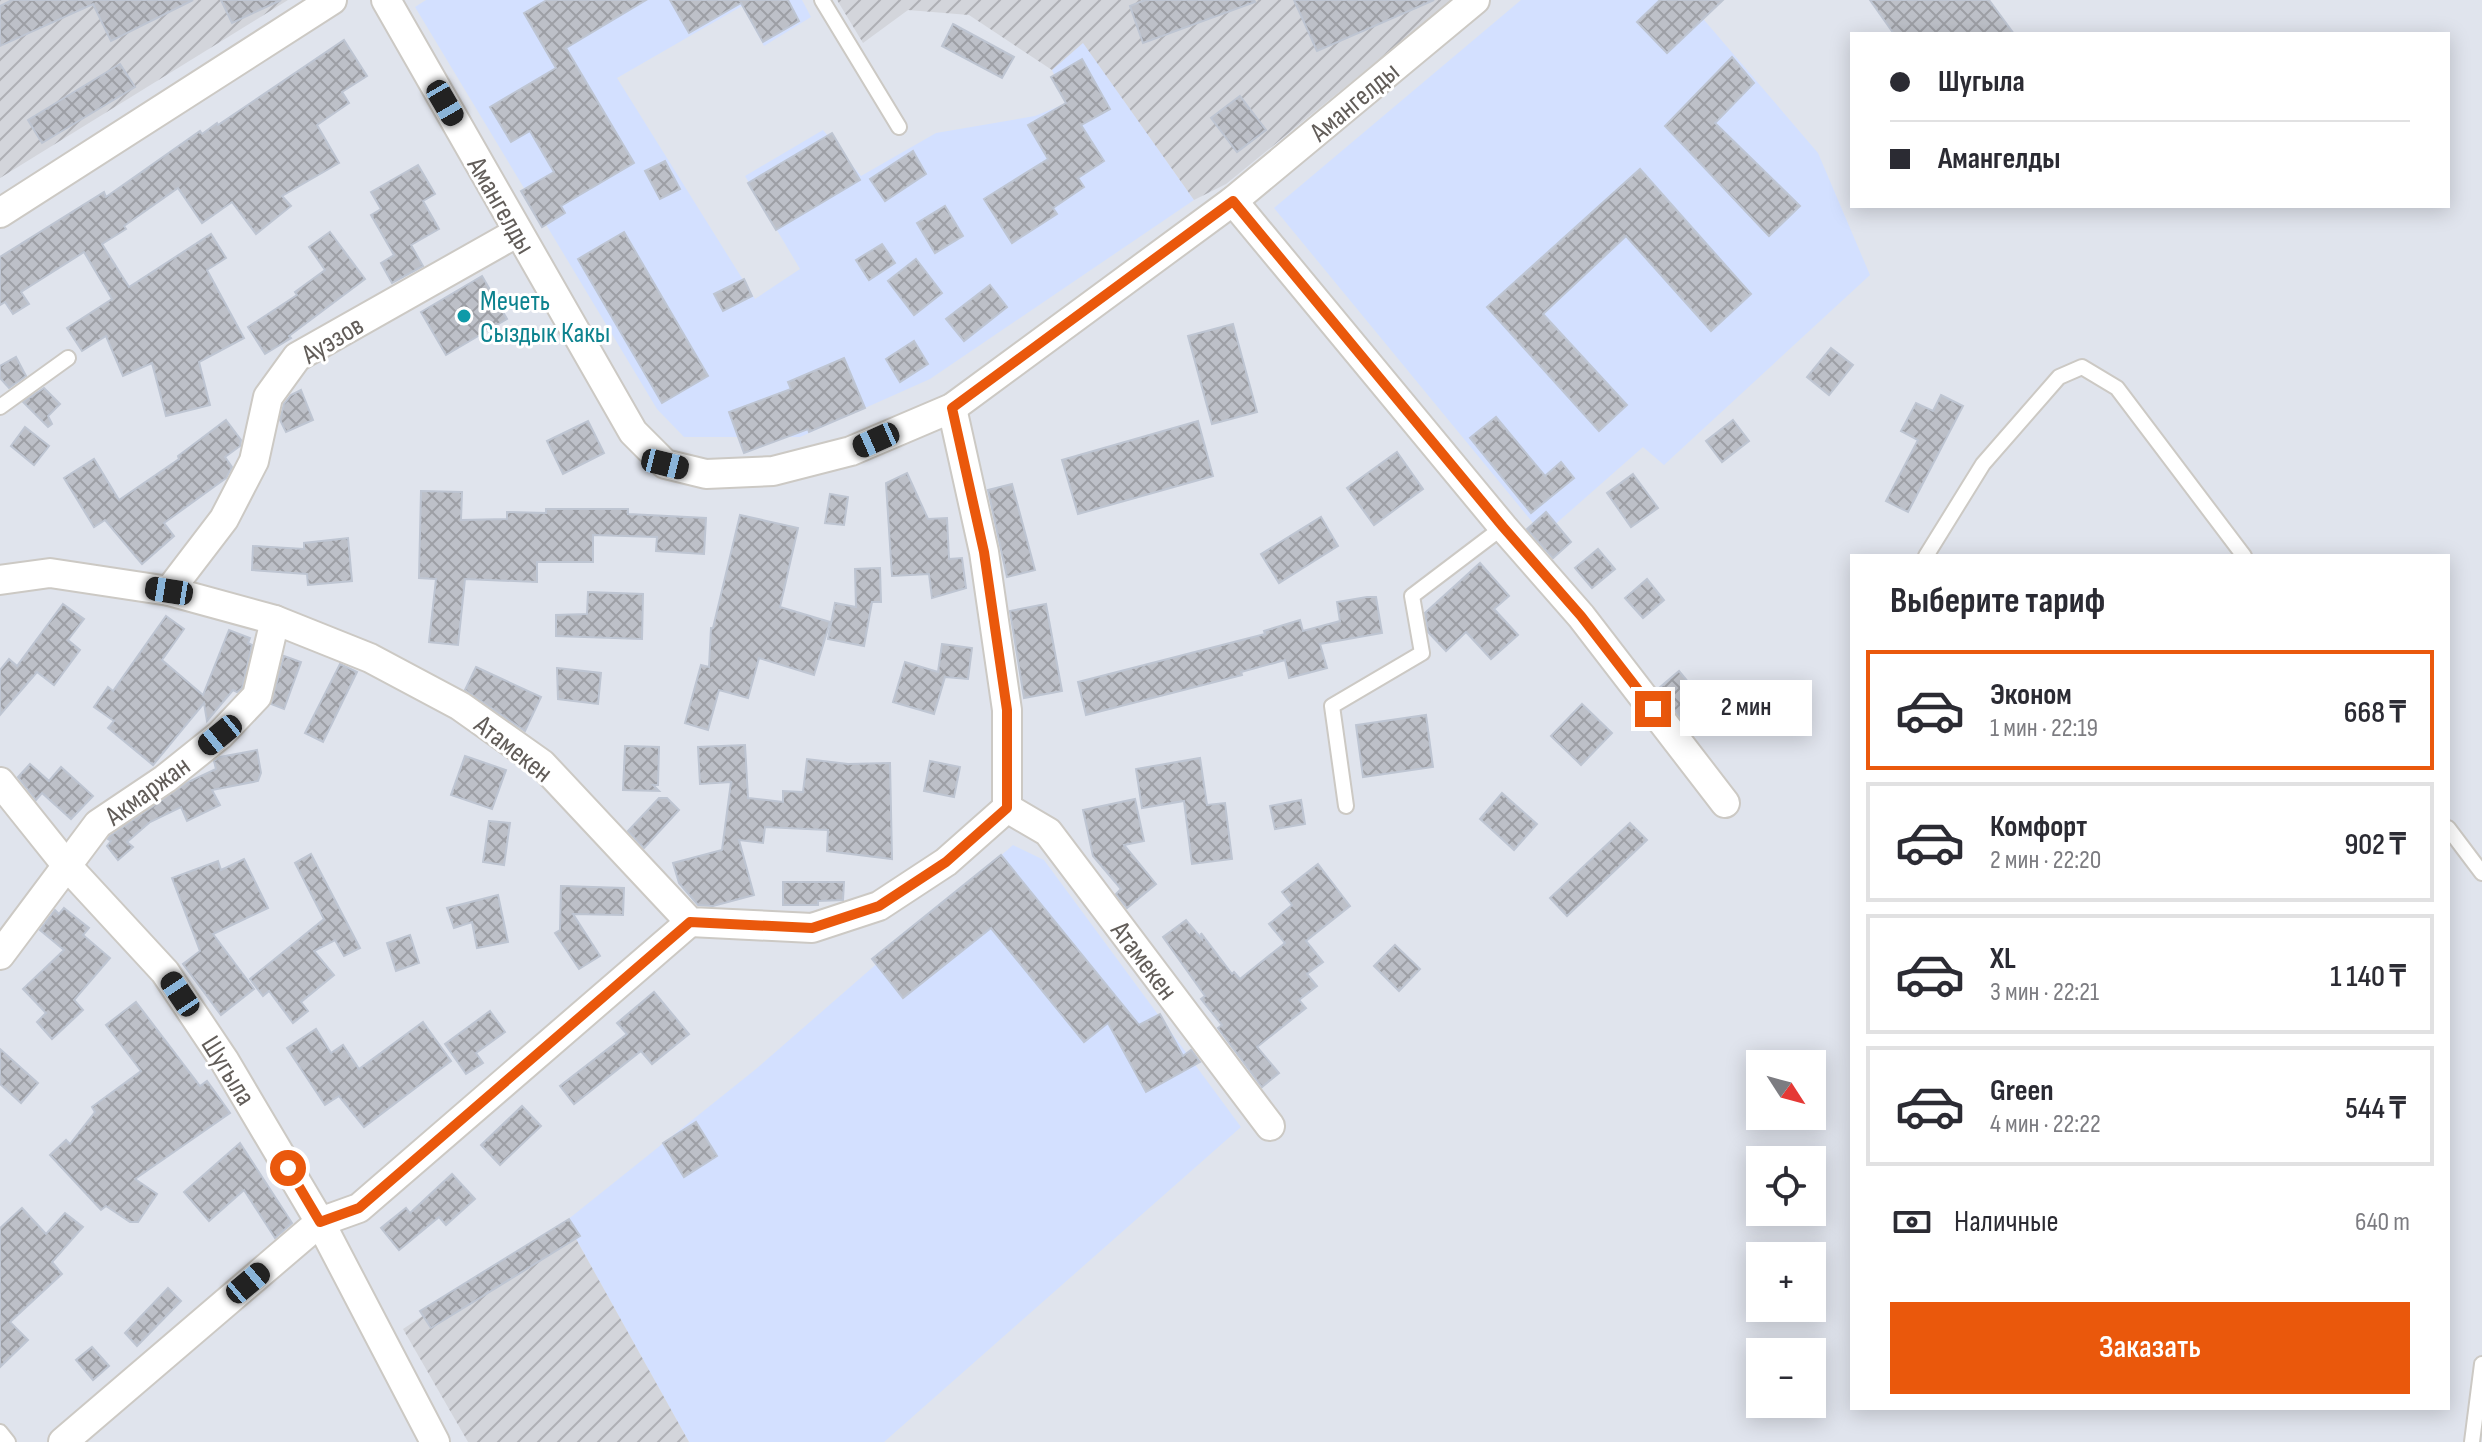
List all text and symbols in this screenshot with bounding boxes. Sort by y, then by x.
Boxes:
street label: Амангелды [1303,55,1406,150]
text: Шугыла [1938,64,2025,100]
car [423,76,467,130]
text: Амангелды [1938,141,2060,177]
street label: Амангелды [459,151,542,260]
place label: Мечеть Сыздык Какы [480,285,610,350]
marker: Мечеть Сыздык Какы [455,307,473,325]
street label: Ауэзов [295,309,370,372]
car [849,419,903,461]
car [639,447,691,481]
car [143,575,195,607]
text: Выберите тариф [1890,580,2105,623]
icon: car [1894,674,1966,746]
text: Эконом [1990,677,2072,713]
callout: 2 мин [1681,681,1813,737]
route end [1635,691,1671,727]
text: 2 мин [1721,692,1771,723]
text: 668 ₸ [2344,695,2406,731]
street label: Атамекен [467,708,559,790]
car [194,711,246,759]
text: 1 мин · 22:19 [1990,713,2098,744]
street label: Акмаржан [98,749,197,834]
icon: car [1894,806,1966,878]
text: Комфорт [1990,809,2087,845]
text: 902 ₸ [2344,827,2406,863]
text: 2 мин · 22:20 [1990,845,2101,876]
street label: Атамекен [1103,914,1184,1007]
icon: car [1894,938,1966,1010]
text: XL [1990,941,2016,977]
text: 1 140 ₸ [2330,959,2406,995]
car [157,967,203,1021]
text: 3 мин · 22:21 [1990,977,2099,1008]
street label: Шугыла [194,1030,262,1112]
north arrow [1746,1050,1826,1130]
map controls [1746,1050,1826,1418]
icon: car [1894,1070,1966,1142]
text: Green [1990,1073,2054,1109]
text: 544 ₸ [2345,1091,2406,1127]
text: 4 мин · 22:22 [1990,1109,2101,1140]
button: locate [1746,1146,1826,1226]
route start [270,1150,306,1186]
icon: cash [1890,1200,1934,1244]
text: Наличные [1954,1204,2059,1240]
text: 640 m [2355,1207,2410,1238]
button: + [1746,1242,1826,1322]
car [222,1258,274,1308]
button: Заказать [1890,1302,2410,1394]
button: − [1746,1338,1826,1418]

